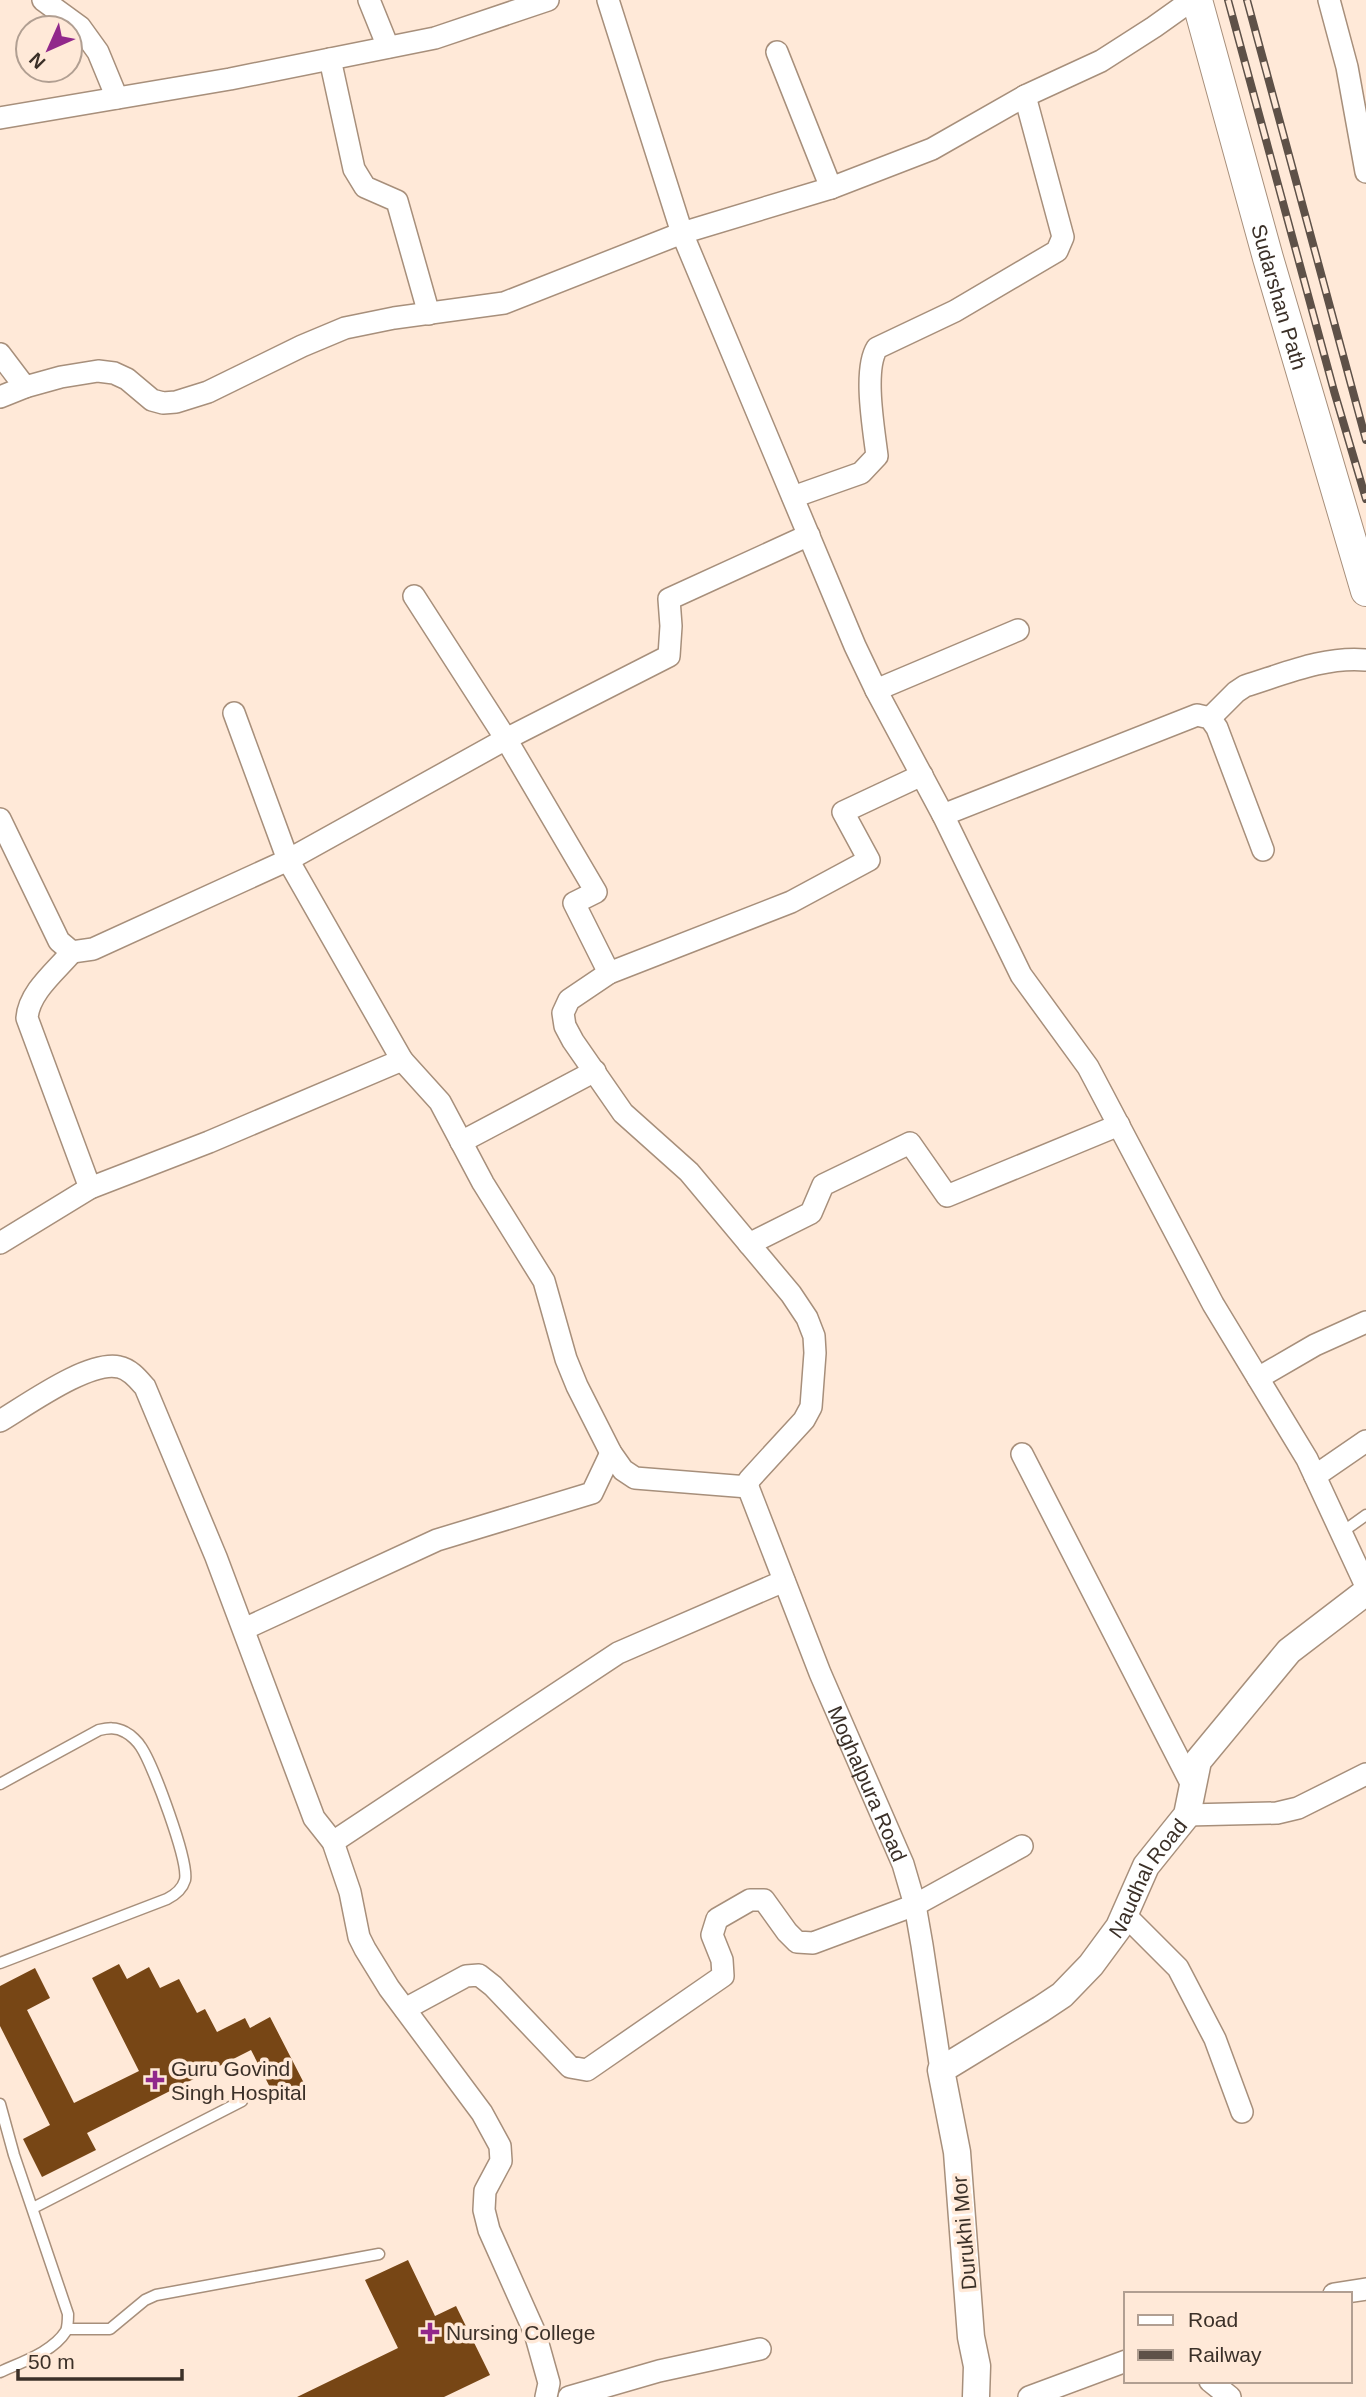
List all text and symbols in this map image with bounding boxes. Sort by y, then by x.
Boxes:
north arrow [14,14,84,84]
text: N [25,48,50,73]
street label: Sudarshan Path [1248,221,1312,372]
street label: Moghalpura Road [824,1702,912,1865]
street label: Naudhal Road [1104,1814,1191,1942]
place label: Guru Govind Singh Hospital [171,2057,306,2104]
marker: Guru Govind Singh Hospital [145,2070,165,2090]
street label: Durukhi Mor [948,2175,980,2291]
legend [1124,2292,1352,2383]
text: Road [1188,2308,1238,2331]
place label: Nursing College [446,2321,595,2344]
marker: Nursing College [420,2322,440,2342]
scale bar [18,2338,182,2382]
text: Railway [1188,2343,1262,2366]
text: 50 m [28,2350,75,2373]

